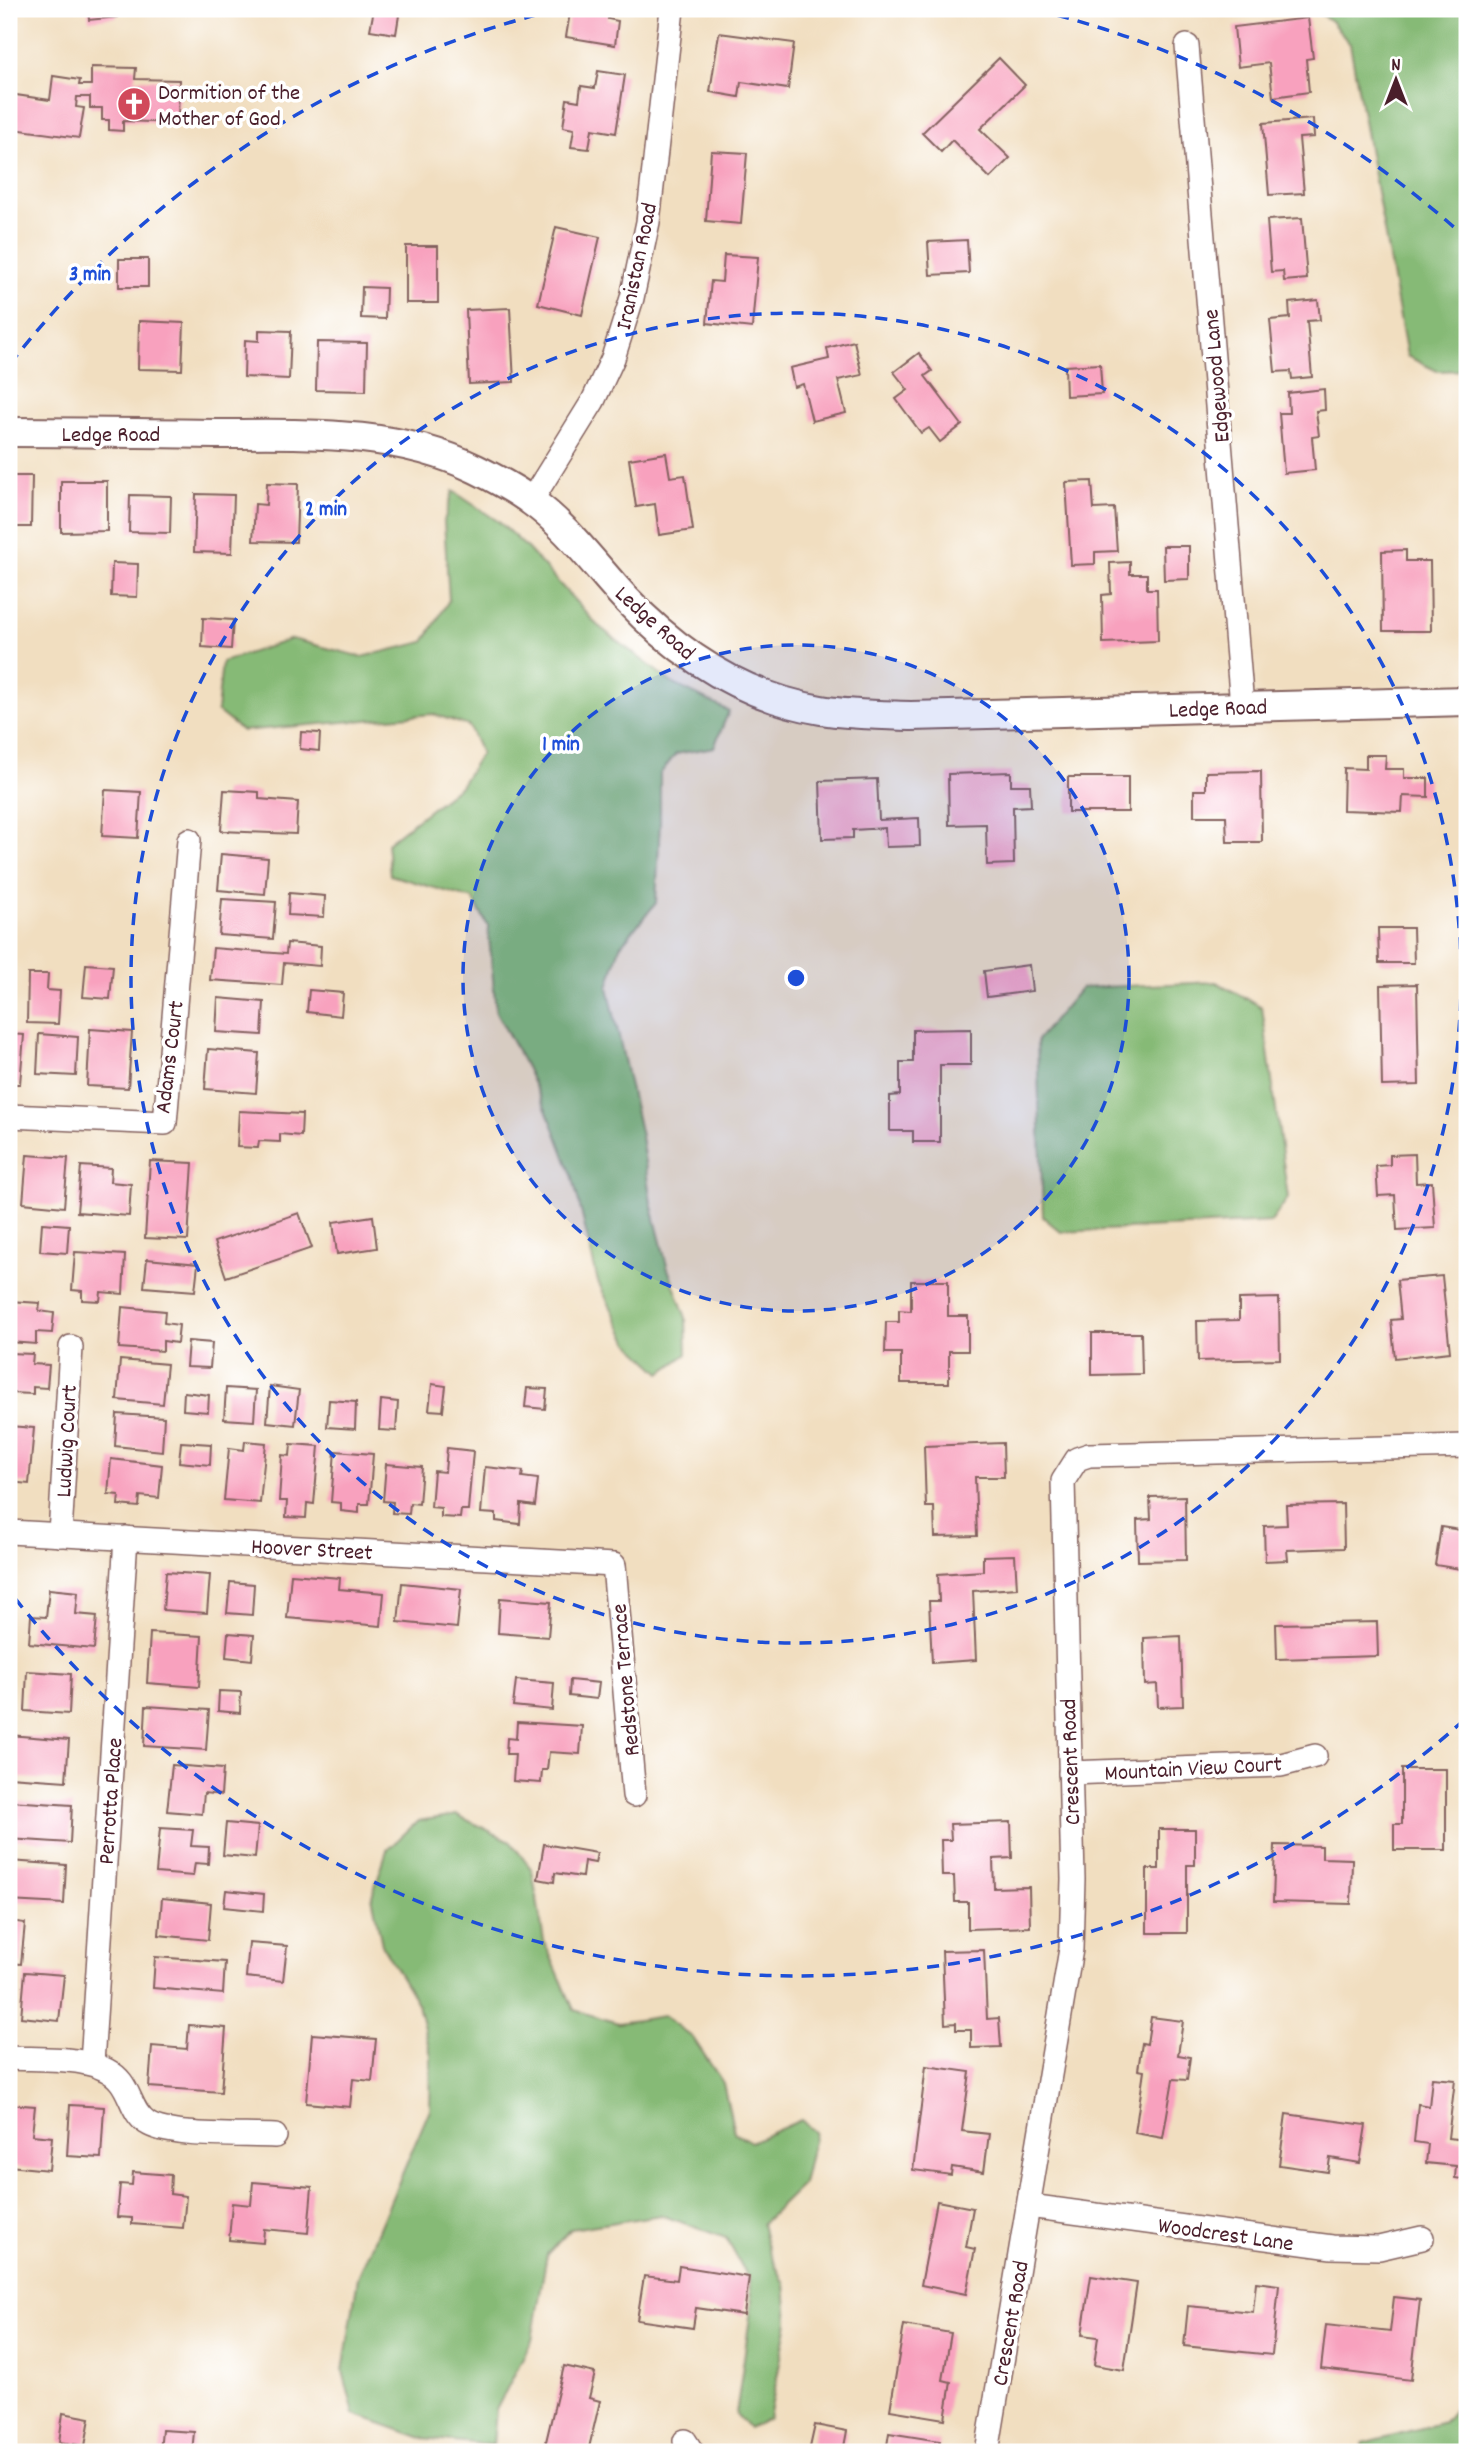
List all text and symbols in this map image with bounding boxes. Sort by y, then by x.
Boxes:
north arrow [1360,46,1430,116]
text: N [1391,53,1401,80]
place label: Dormition of the Mother of God [158,78,300,137]
church icon: Dormition of the Mother of God [115,85,153,123]
street label: Iranistan Road [609,200,668,333]
text: 3 min [69,261,111,291]
street label: Edgewood Lane [1196,308,1241,444]
street label: Ledge Road [62,420,160,453]
text: 2 min [305,496,347,526]
street label: Ledge Road [606,579,701,670]
street label: Ledge Road [1168,692,1268,729]
text: 1 min [542,731,580,761]
centre of rings [784,966,808,990]
street label: Adams Court [148,999,195,1116]
street label: Ludwig Court [49,1384,88,1498]
street label: Hoover Street [250,1532,373,1571]
street label: Redstone Terrace [604,1602,651,1757]
street label: Crescent Road [1054,1698,1091,1826]
street label: Perrotta Place [92,1737,133,1866]
street label: Mountain View Court [1104,1749,1283,1792]
street label: Woodcrest Lane [1156,2211,1296,2262]
street label: Crescent Road [985,2258,1040,2389]

